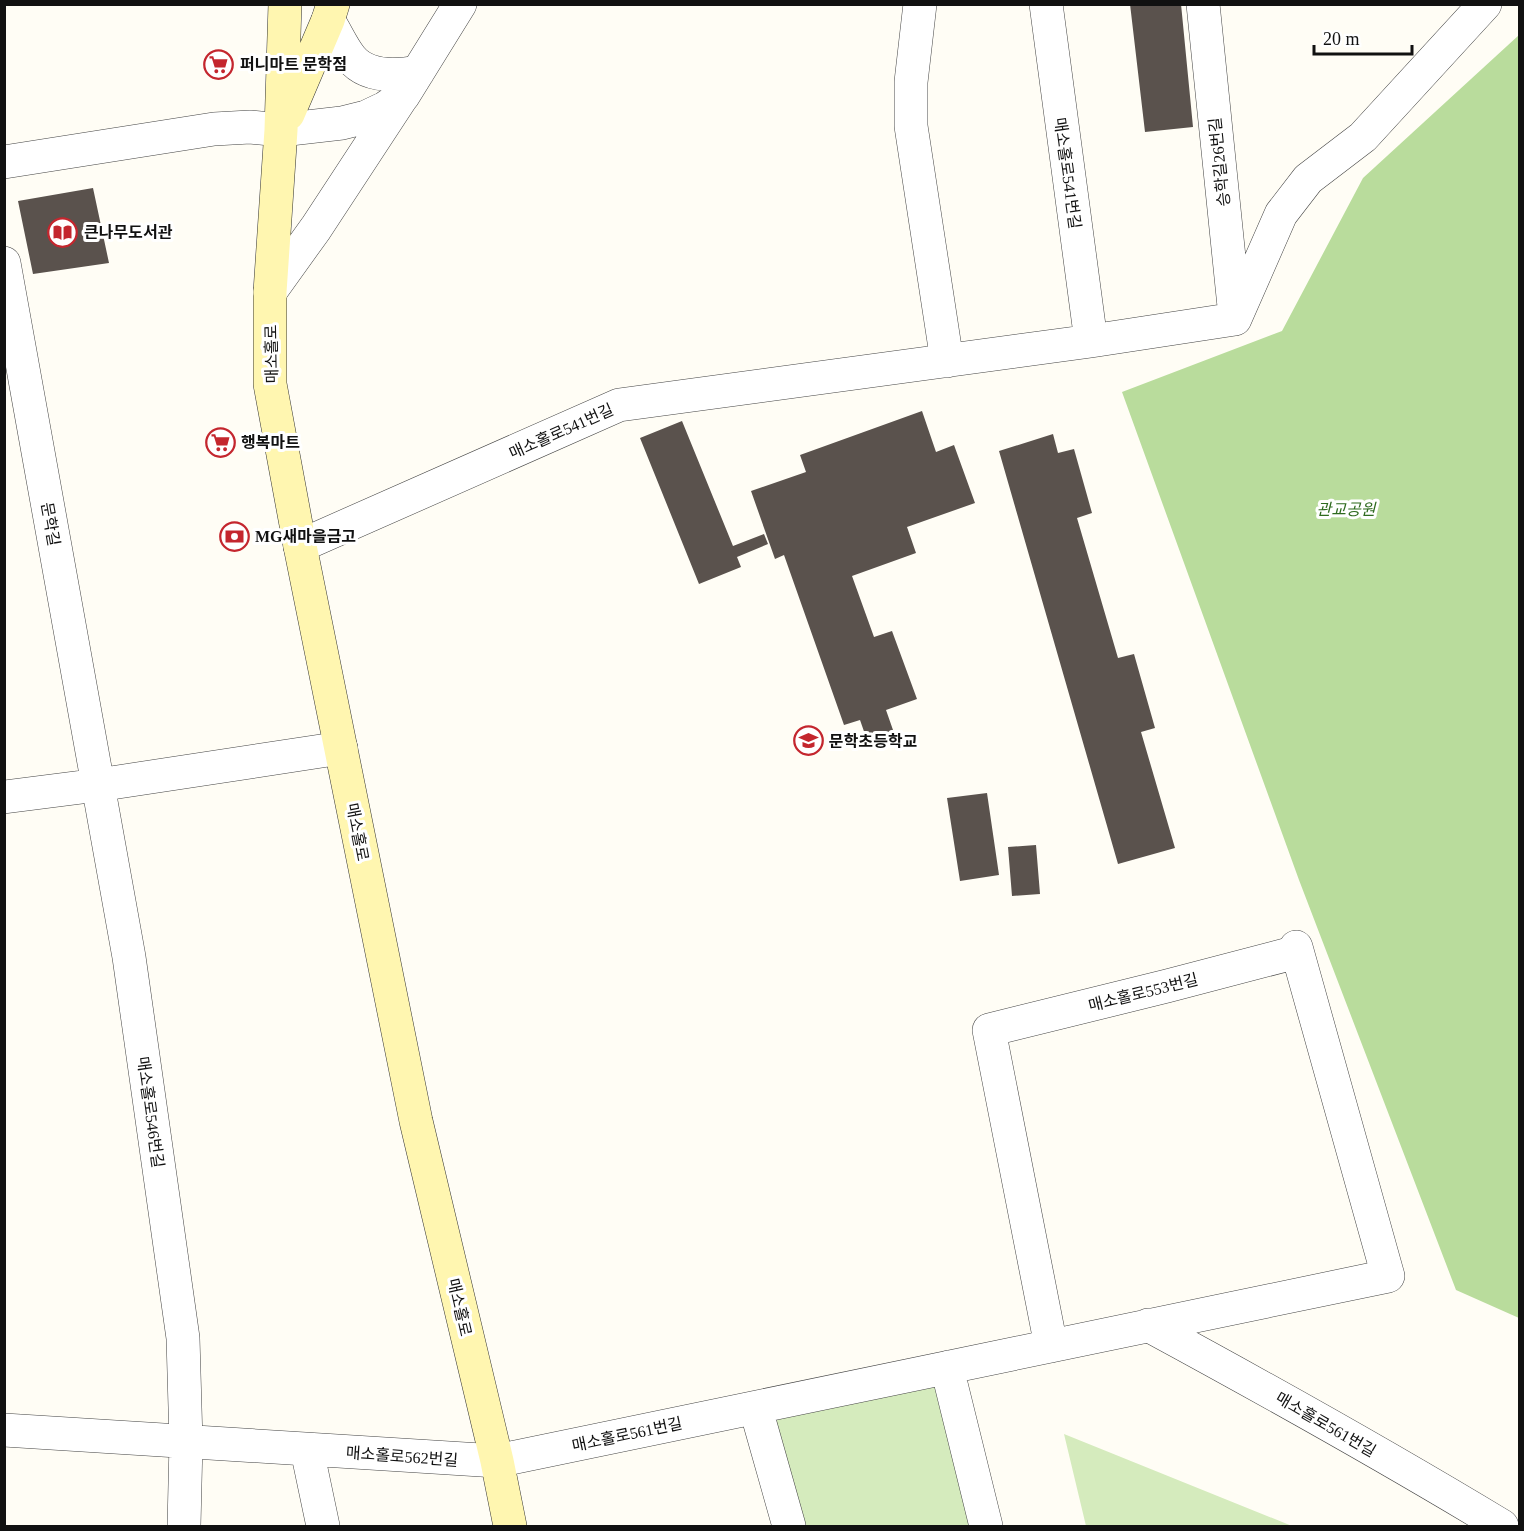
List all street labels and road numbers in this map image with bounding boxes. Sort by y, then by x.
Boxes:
street label: 매소홀로541번길 [1051,116,1084,230]
street label: 승학길26번길 [1206,117,1233,207]
street label: 매소홀로 [262,324,281,384]
street label: 매소홀로541번길 [506,401,616,462]
street label: 문학길 [38,501,63,547]
street label: 매소홀로 [344,802,372,863]
street label: 매소홀로553번길 [1087,971,1200,1014]
street label: 매소홀로546번길 [134,1055,167,1169]
street label: 매소홀로 [445,1277,474,1338]
street label: 매소홀로561번길 [1273,1389,1379,1460]
street label: 매소홀로561번길 [570,1414,684,1454]
street label: 매소홀로562번길 [345,1444,459,1469]

